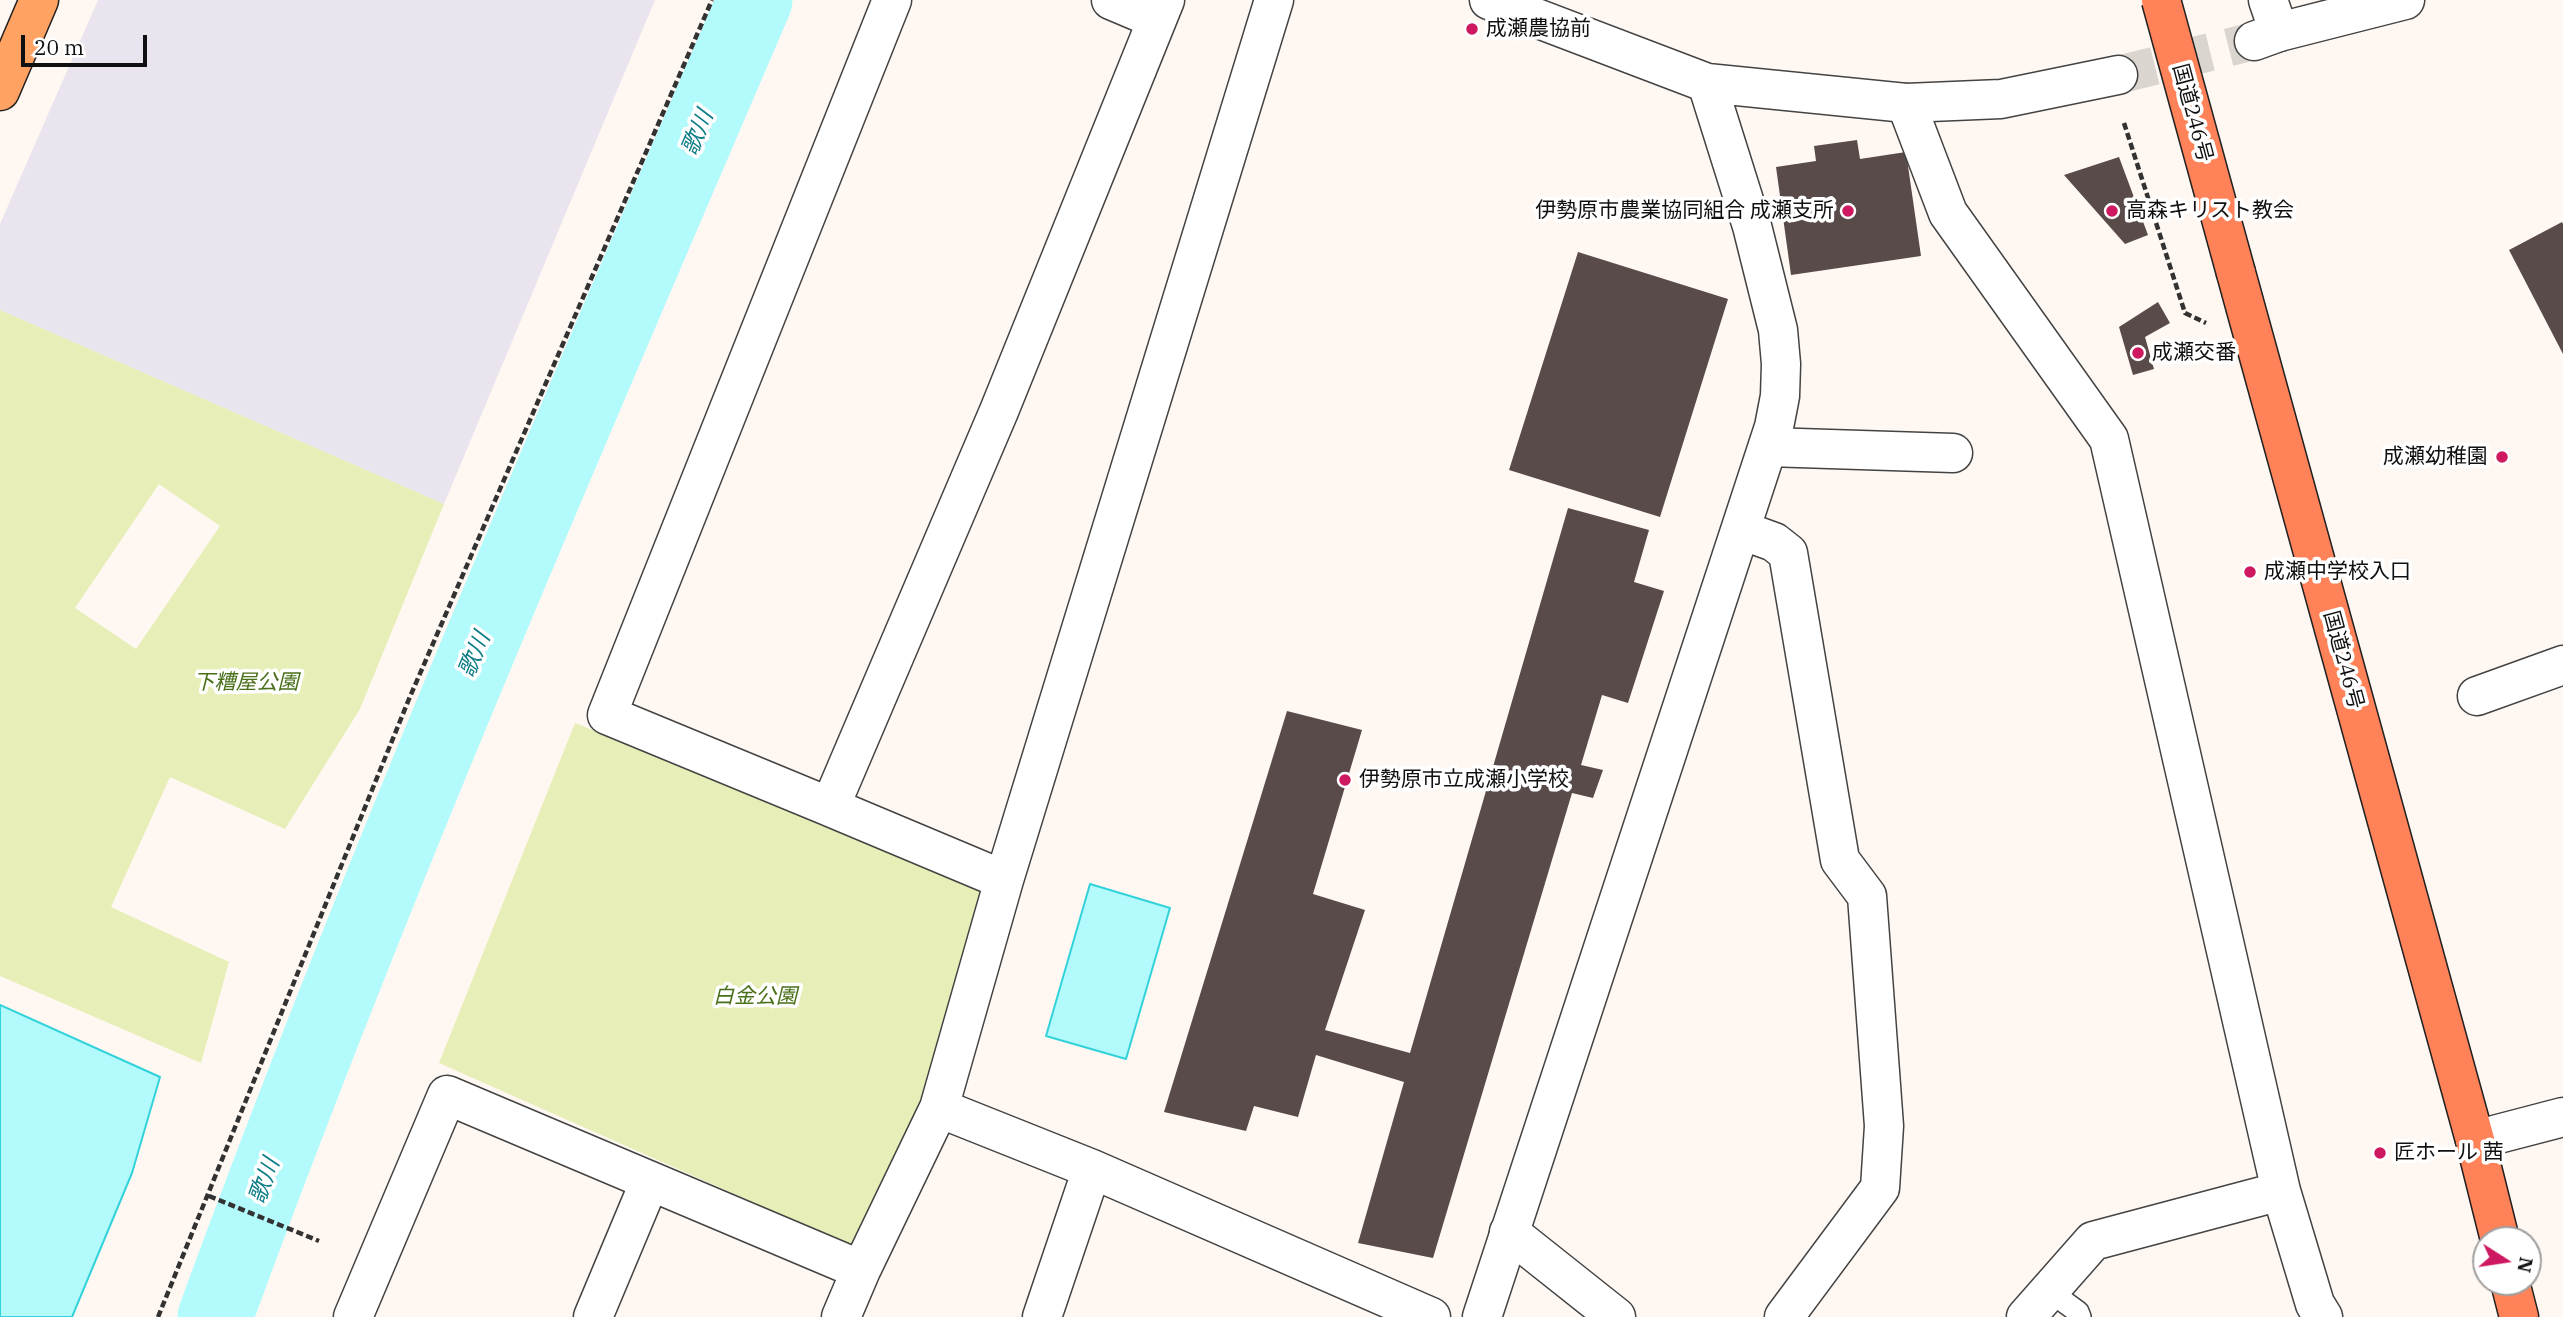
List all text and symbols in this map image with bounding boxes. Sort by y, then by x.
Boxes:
place label: 成瀬農協前 [1486,16,1591,42]
scale bar [24,21,150,65]
marker: 成瀬農協前 [1464,21,1480,37]
text: 20 m [34,33,84,61]
street label: 国道246号 [2167,61,2217,165]
water label: 歌川 [676,106,720,160]
place label: 伊勢原市農業協同組合 成瀬支所 [1535,198,1834,224]
place label: 高森キリスト教会 [2126,198,2294,224]
marker: 伊勢原市農業協同組合 成瀬支所 [1840,203,1856,219]
marker: 高森キリスト教会 [2104,203,2120,219]
place label: 成瀬交番 [2152,340,2236,366]
marker: 成瀬交番 [2130,345,2146,361]
place label: 成瀬幼稚園 [2383,444,2488,470]
marker: 成瀬幼稚園 [2494,449,2510,465]
place label: 成瀬中学校入口 [2264,559,2411,585]
marker: 成瀬中学校入口 [2242,564,2258,580]
street label: 国道246号 [2318,608,2368,712]
water label: 歌川 [453,628,497,682]
park label: 下糟屋公園 [194,670,298,696]
place label: 伊勢原市立成瀬小学校 [1359,767,1569,793]
marker: 伊勢原市立成瀬小学校 [1337,772,1353,788]
park label: 白金公園 [713,984,797,1010]
place label: 匠ホール 茜 [2394,1140,2504,1166]
marker: 匠ホール 茜 [2372,1145,2388,1161]
water label: 歌川 [244,1155,286,1207]
north arrow [2472,1226,2542,1296]
text: N [2512,1255,2539,1275]

